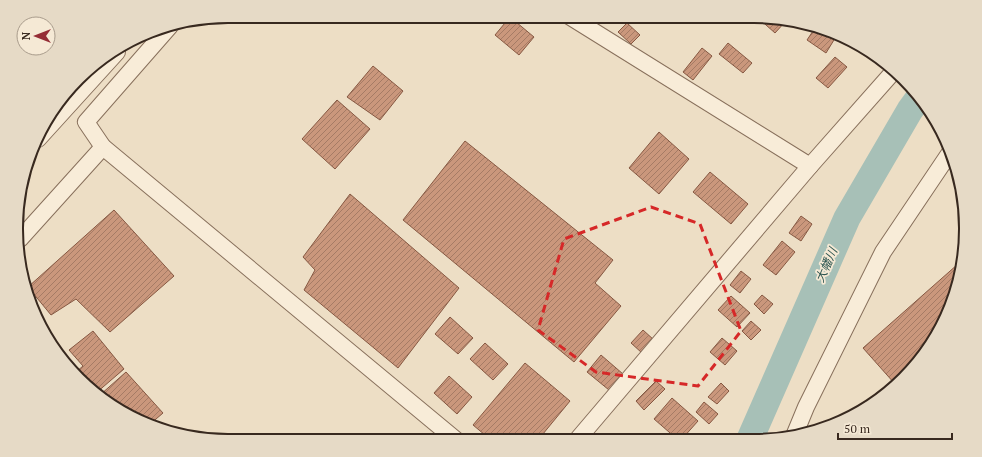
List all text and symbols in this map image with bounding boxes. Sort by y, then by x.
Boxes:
north arrow [16,16,56,56]
text: N [19,31,33,40]
water label: 大幡川 [812,244,841,285]
scale bar [838,415,952,441]
text: 50 m [844,421,871,436]

